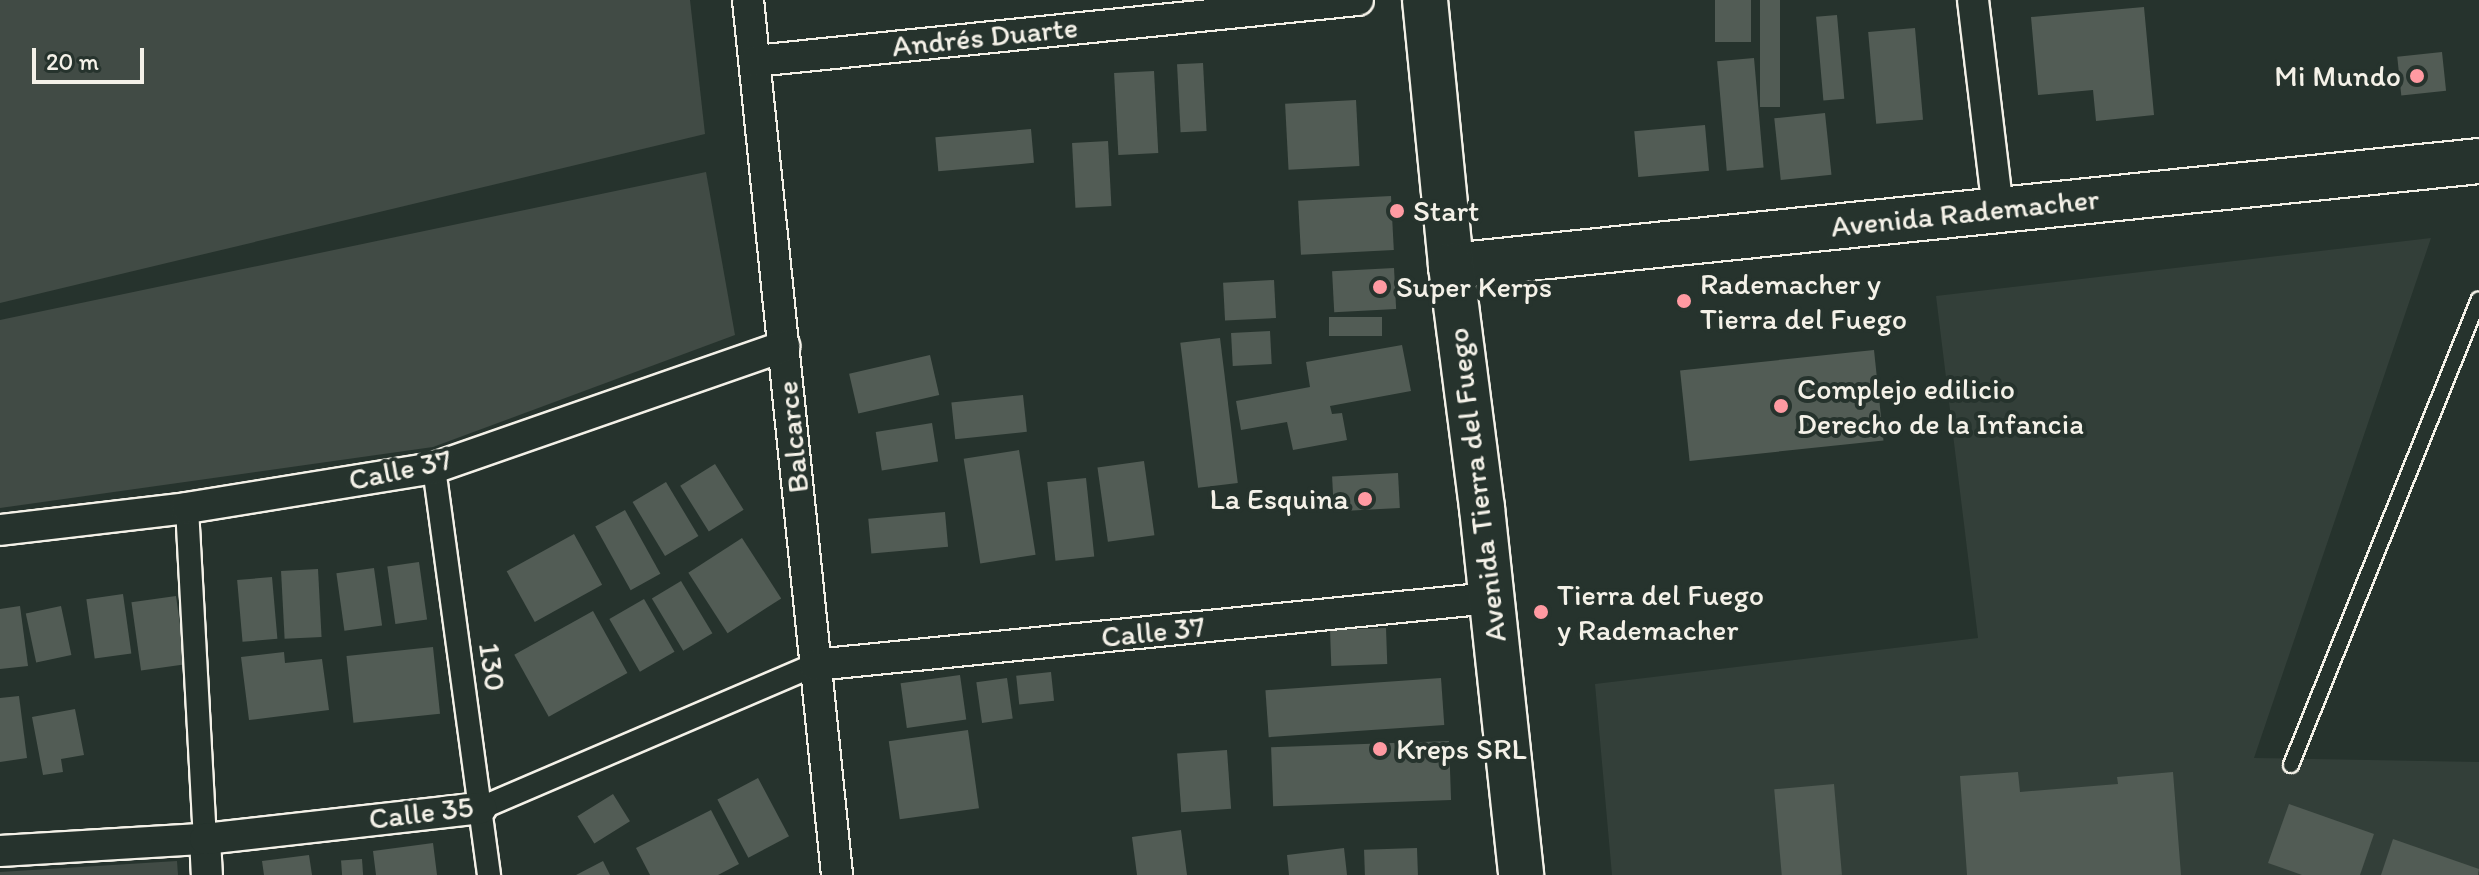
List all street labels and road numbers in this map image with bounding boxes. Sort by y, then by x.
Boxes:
street label: Andrés Duarte [890,9,1080,65]
street label: Avenida Rademacher [1829,181,2101,245]
street label: Avenida Tierra del Fuego [1440,326,1514,644]
street label: Balcarce [769,379,817,495]
street label: Calle 37 [345,442,455,498]
street label: Calle 37 [1099,609,1207,655]
street label: 130 [471,640,513,694]
street label: Calle 35 [367,789,475,837]

